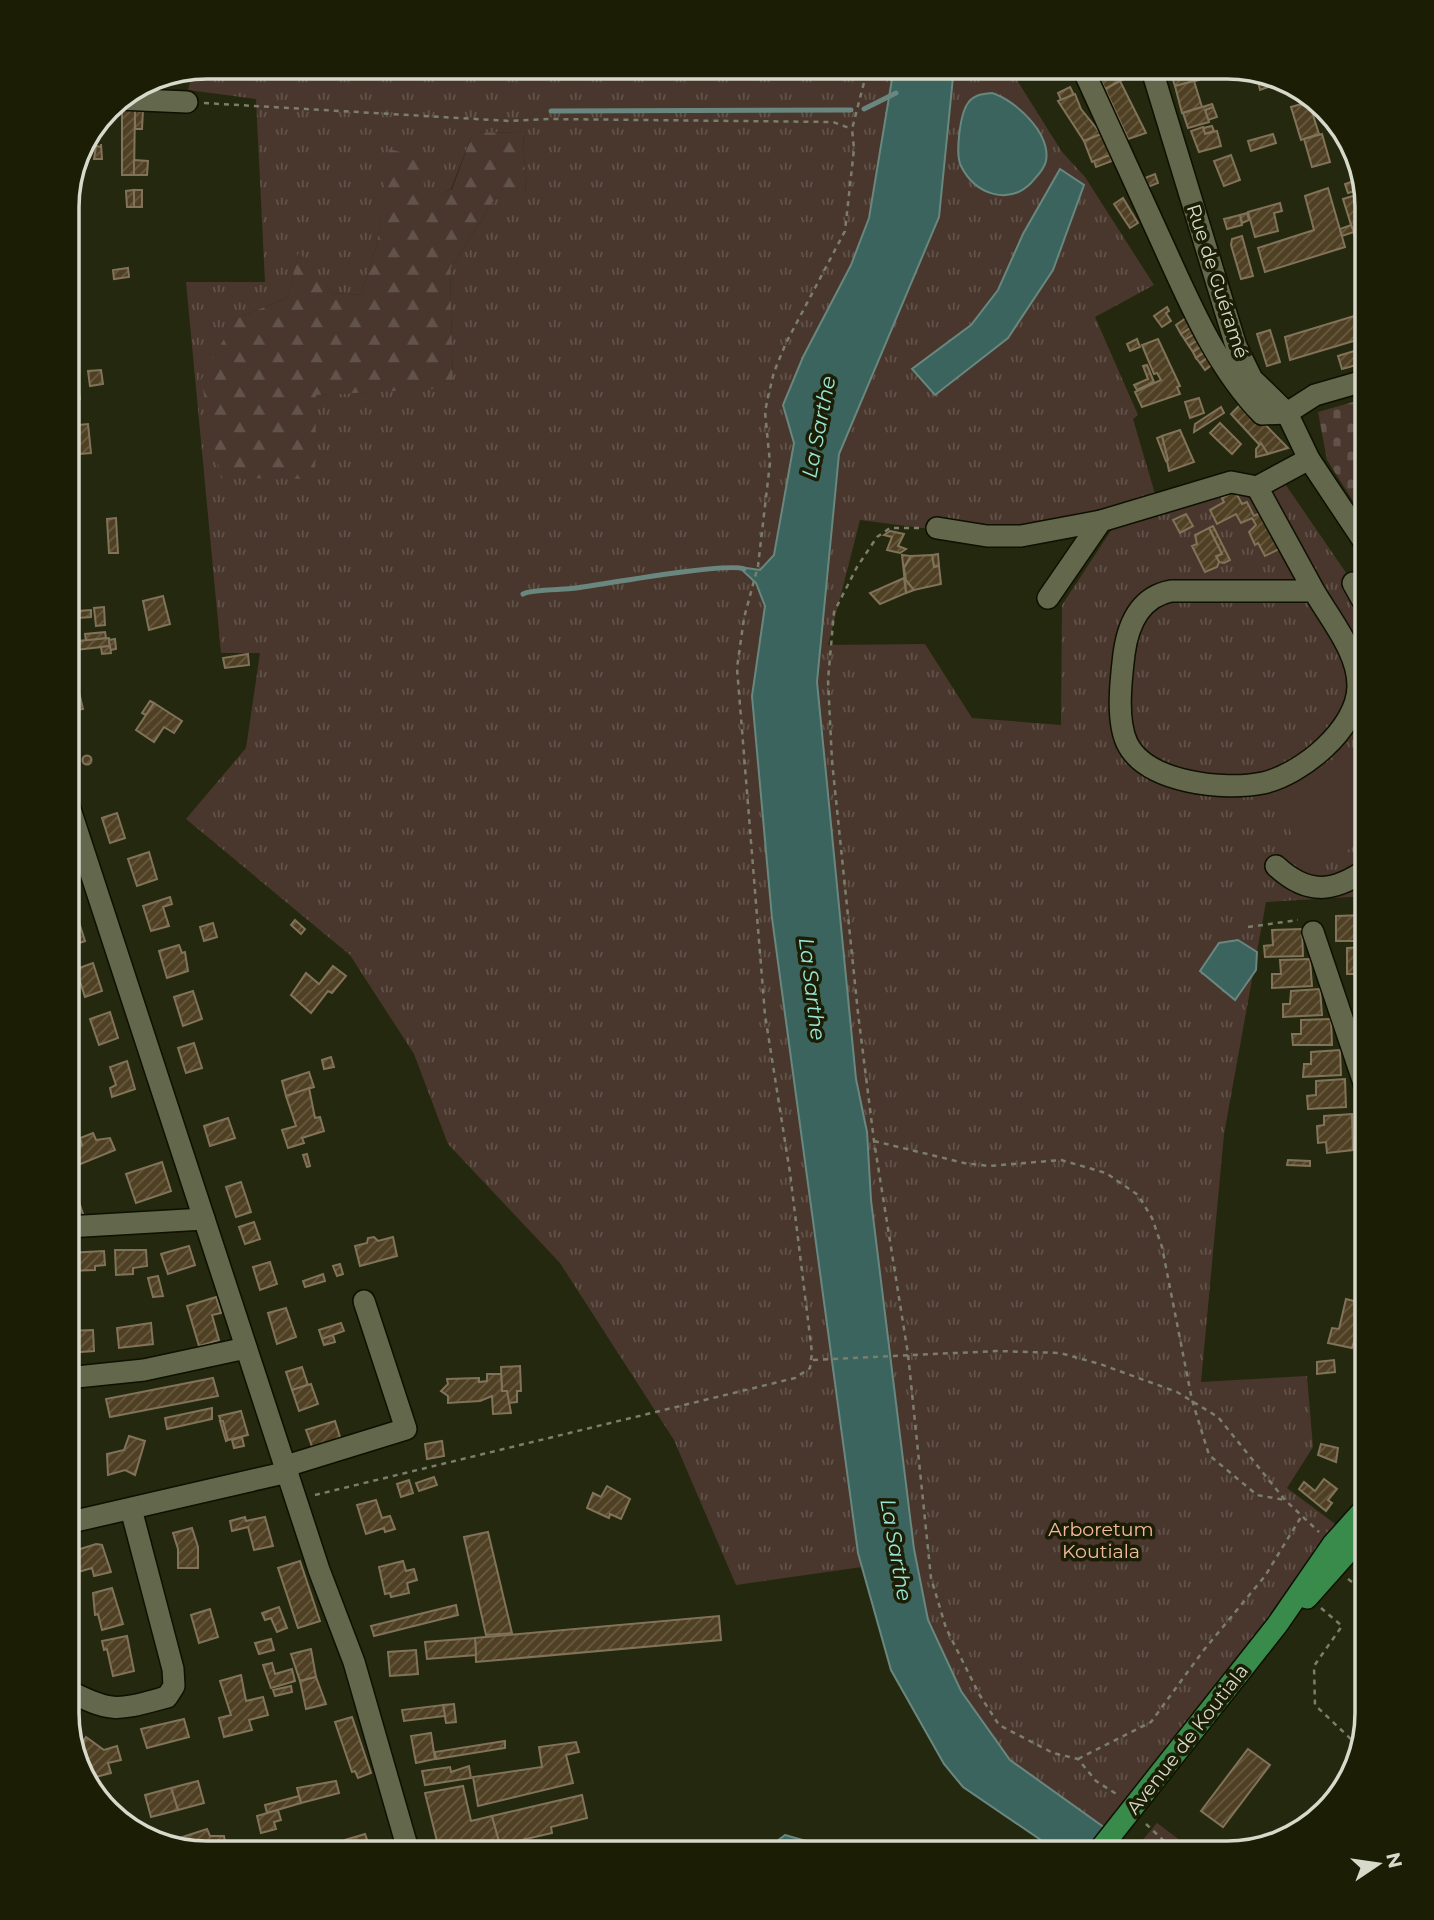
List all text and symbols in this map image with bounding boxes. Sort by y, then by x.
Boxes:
street label: Rue de Guéramé [1182,201,1253,361]
water label: La Sarthe [796,374,841,480]
water label: La Sarthe [794,936,831,1042]
water label: La Sarthe [875,1497,918,1603]
park label: Arboretum Koutiala [1048,1518,1154,1563]
street label: Avenue de Koutiala [1122,1660,1253,1819]
north arrow [1343,1829,1413,1899]
text: N [1381,1850,1407,1870]

